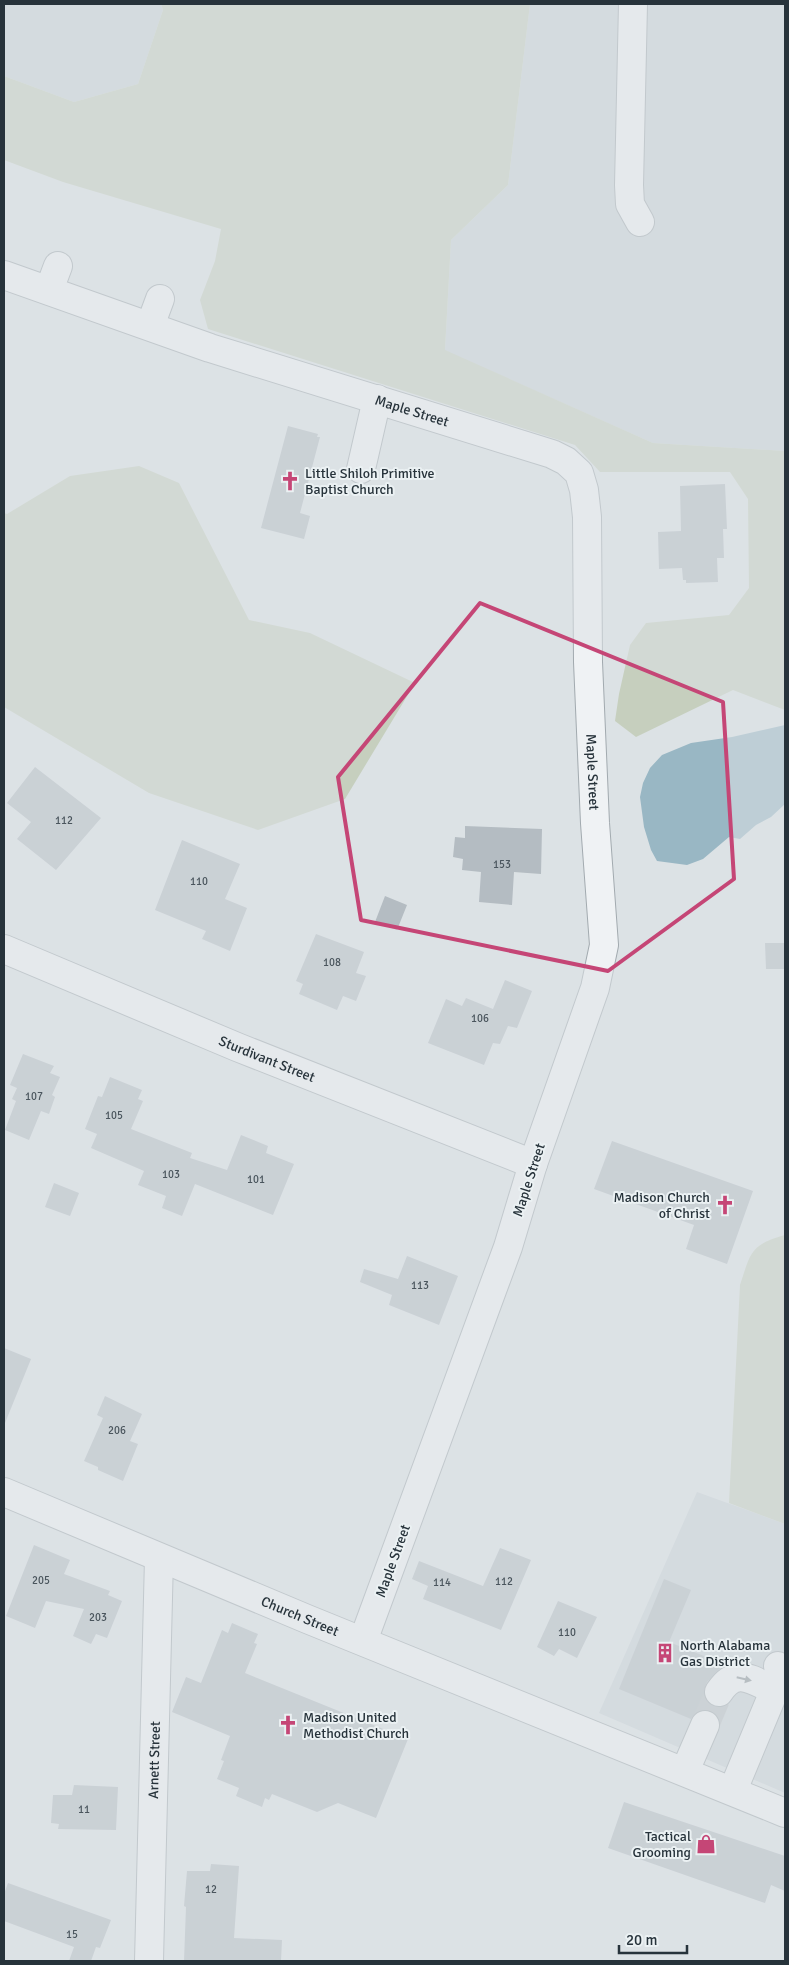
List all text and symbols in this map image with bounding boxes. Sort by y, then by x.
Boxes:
street label: Maple Street [373,391,451,430]
place label: Little Shiloh Primitive Baptist Church [305,465,434,498]
church icon: Little Shiloh Primitive Baptist Church [279,470,301,492]
street label: Maple Street [583,734,603,811]
house number: 112 [55,814,73,827]
house number: 153 [493,858,511,871]
house number: 110 [190,875,208,888]
house number: 108 [323,956,341,969]
house number: 106 [471,1012,489,1025]
street label: Sturdivant Street [216,1032,318,1086]
house number: 107 [25,1090,43,1103]
house number: 105 [105,1109,123,1122]
street label: Maple Street [509,1141,549,1219]
house number: 103 [162,1168,180,1181]
house number: 101 [247,1173,265,1186]
place label: Madison Church of Christ [614,1189,710,1222]
church icon: Madison Church of Christ [714,1194,736,1216]
house number: 113 [411,1279,429,1292]
house number: 206 [108,1424,126,1437]
street label: Maple Street [372,1522,414,1600]
house number: 205 [32,1574,50,1587]
house number: 112 [495,1575,513,1588]
house number: 114 [433,1576,451,1589]
street label: Church Street [259,1592,342,1640]
house number: 203 [89,1611,107,1624]
house number: 110 [558,1626,576,1639]
place label: North Alabama Gas District [680,1637,770,1670]
building icon: North Alabama Gas District [654,1642,676,1664]
one-way arrow [737,1675,752,1683]
place label: Madison United Methodist Church [303,1709,409,1742]
church icon: Madison United Methodist Church [277,1714,299,1736]
street label: Arnett Street [145,1721,163,1799]
house number: 11 [78,1803,90,1816]
place label: Tactical Grooming [633,1828,691,1861]
shop icon: Tactical Grooming [695,1833,717,1855]
house number: 12 [205,1883,217,1896]
scale bar [619,1922,686,1954]
house number: 15 [66,1928,78,1941]
text: 20 m [626,1931,657,1949]

